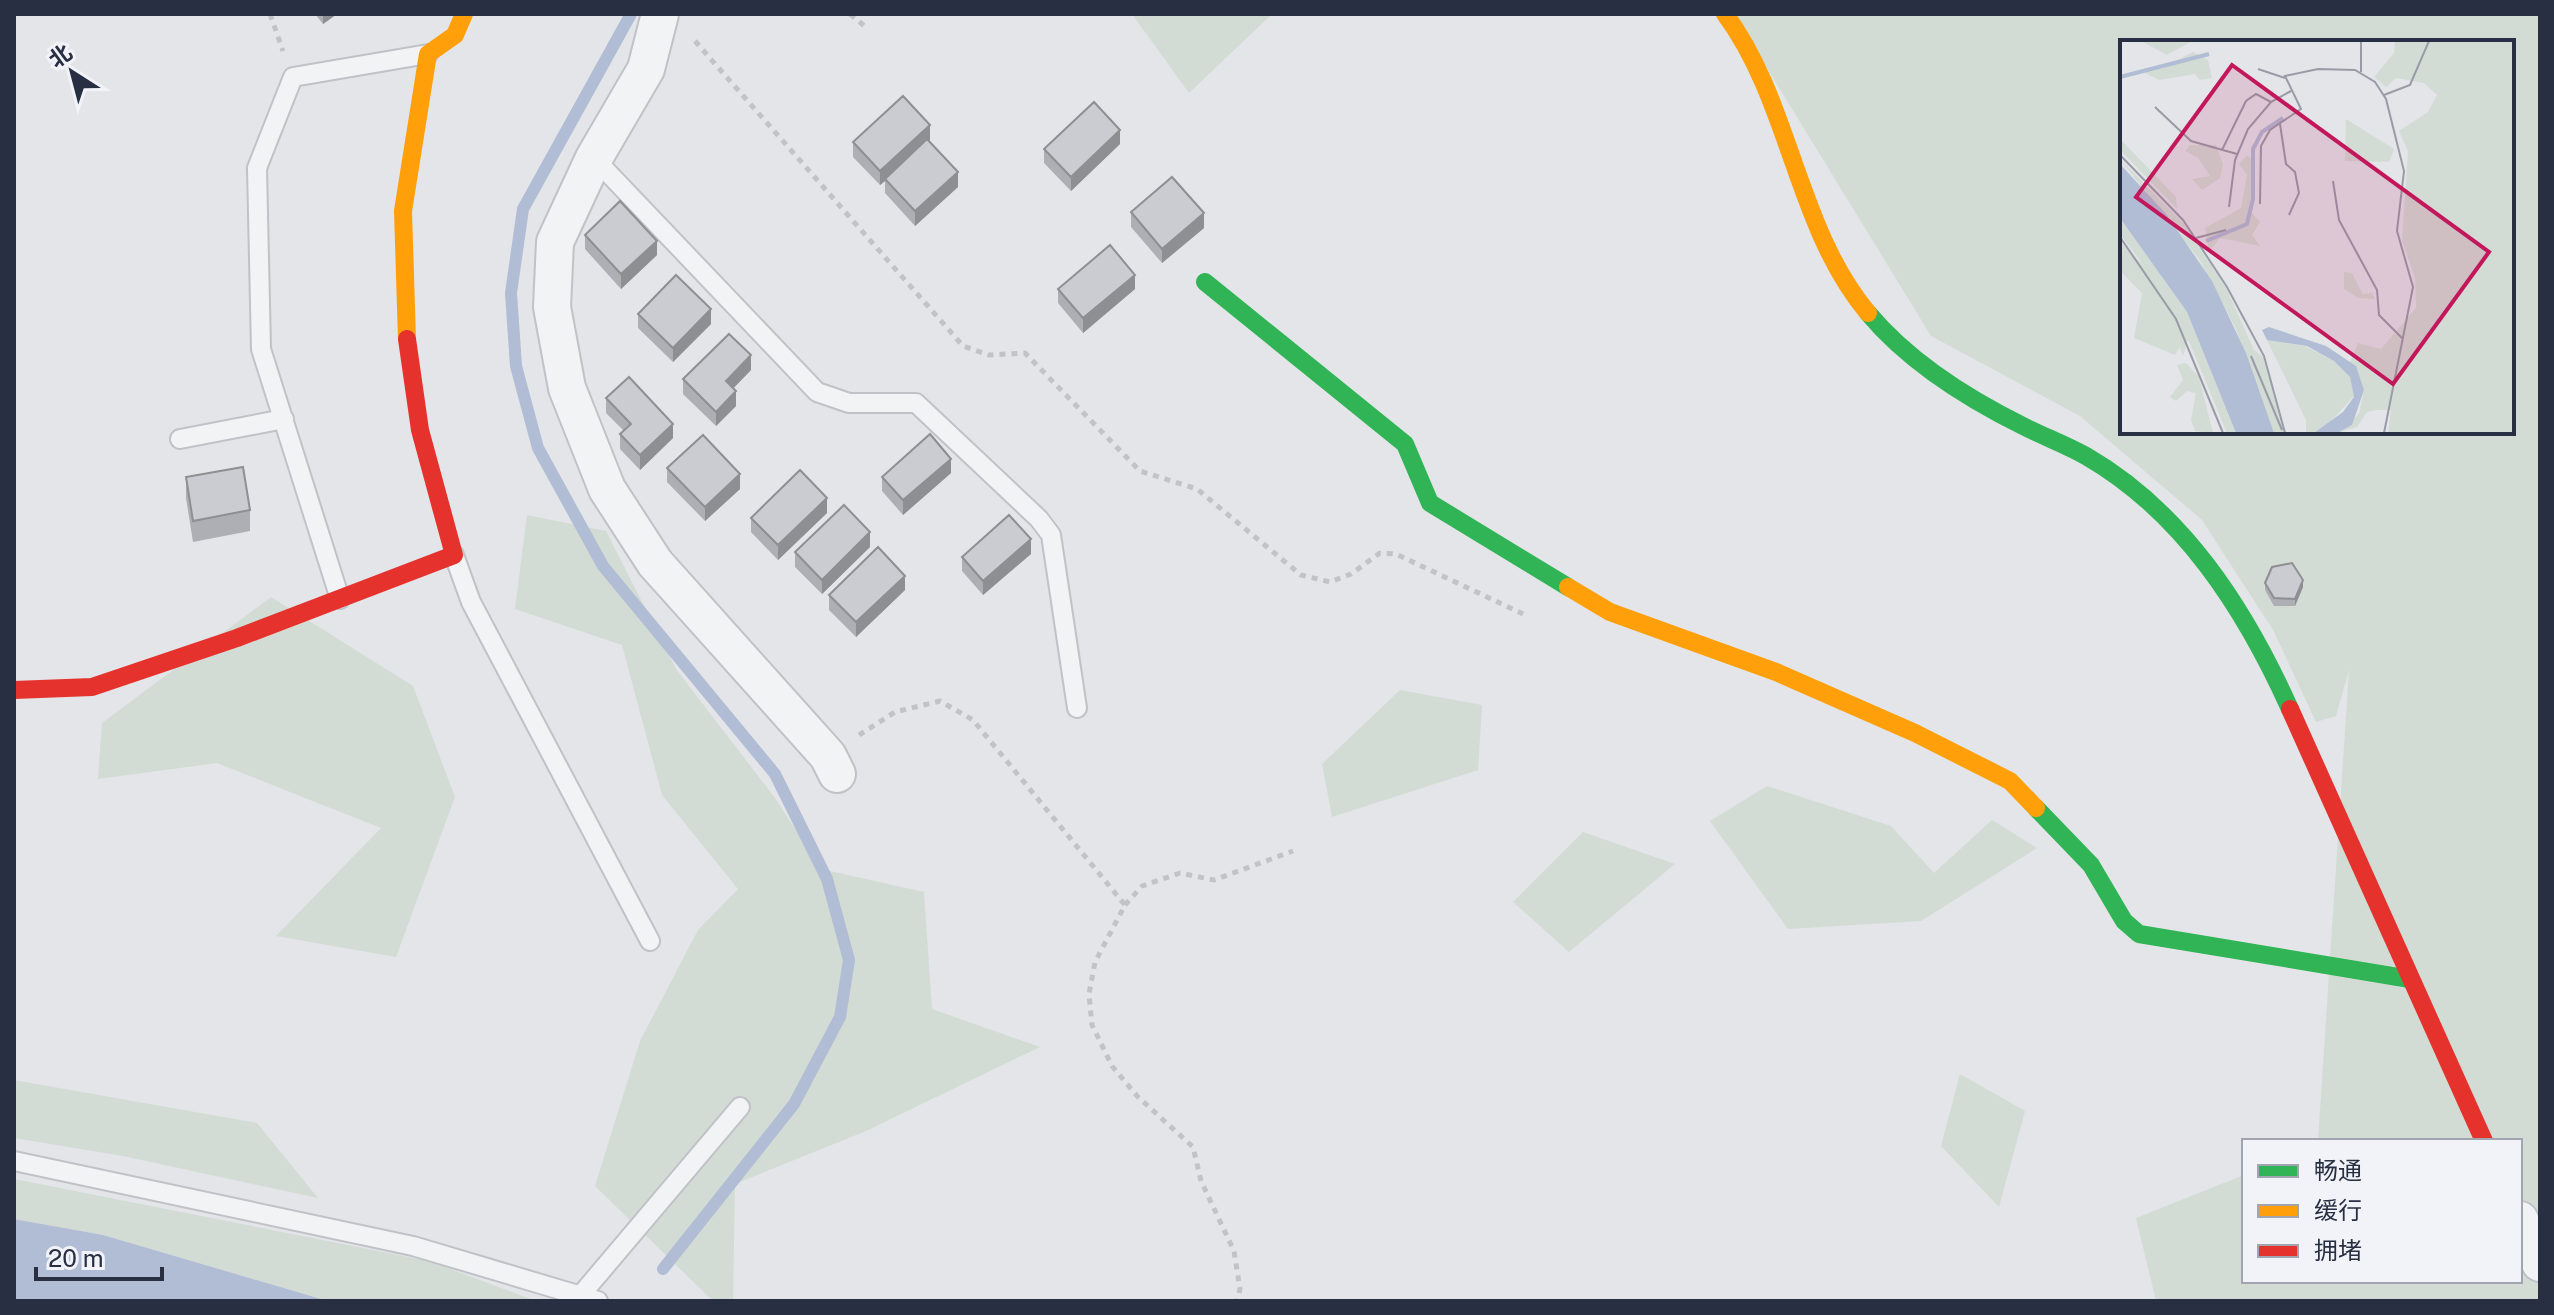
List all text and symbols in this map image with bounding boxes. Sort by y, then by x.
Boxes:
north arrow [32,32,112,112]
text: 北 [44,39,77,73]
inset map [2120,40,2514,434]
legend [2242,1139,2522,1283]
text: 畅通 [2314,1156,2362,1184]
text: 缓行 [2314,1196,2362,1224]
scale bar [36,1231,162,1281]
text: 拥堵 [2314,1236,2362,1264]
text: 20 m [48,1244,104,1272]

